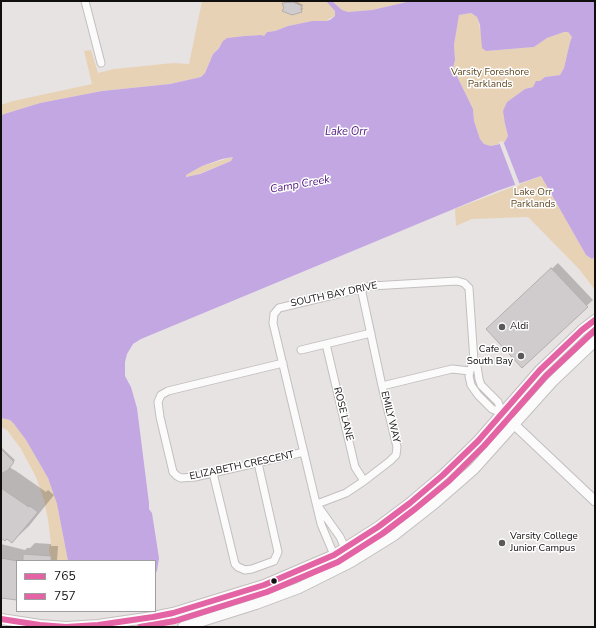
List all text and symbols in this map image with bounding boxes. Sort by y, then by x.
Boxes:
park label: Varsity Foreshore Parklands [451,67,529,90]
water label: Lake Orr [325,125,367,139]
water label: Camp Creek [269,173,331,197]
park label: Lake Orr Parklands [511,187,555,210]
street label: SOUTH BAY DRIVE [289,280,379,310]
place label: Aldi [510,321,528,333]
marker: Aldi [497,322,507,332]
place label: Cafe on South Bay [467,344,513,368]
marker: Cafe on South Bay [516,351,526,361]
street label: ROSE LANE [331,386,355,442]
street label: EMILY WAY [378,390,402,444]
street label: ELIZABETH CRESCENT [188,449,296,483]
place label: Varsity College Junior Campus [510,531,578,554]
marker: Varsity College Junior Campus [497,538,507,548]
legend [16,560,156,612]
text: 765 [54,568,76,584]
unlabelled marker [269,576,279,586]
text: 757 [54,588,76,604]

